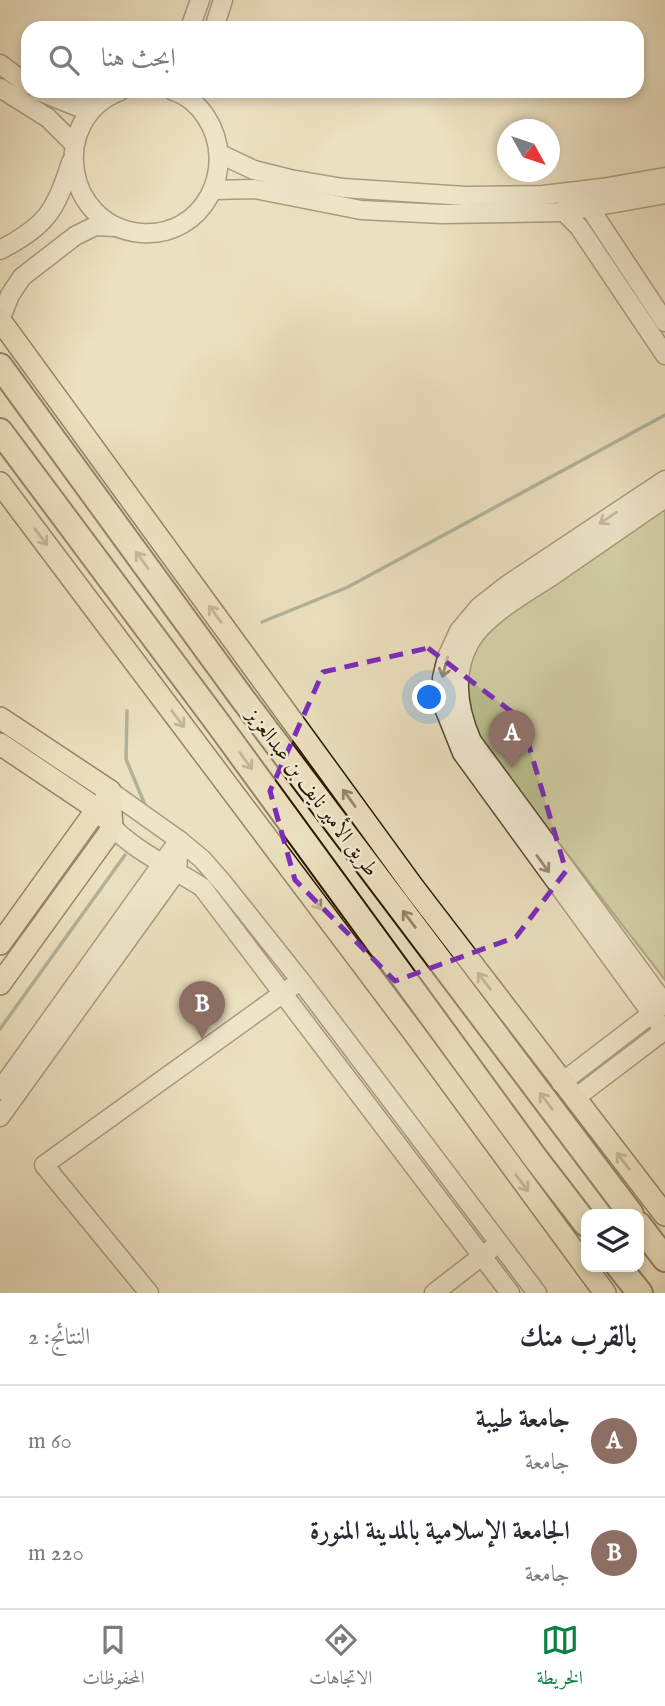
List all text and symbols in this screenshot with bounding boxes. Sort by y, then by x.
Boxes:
search box [21,21,644,98]
icon: search [45,41,83,79]
text: ابحث هنا [101,42,176,75]
north arrow [497,119,560,182]
one-way arrow [599,511,618,525]
one-way arrow [34,528,49,546]
one-way arrow [134,551,149,570]
one-way arrow [208,605,223,624]
one-way arrow [438,655,451,678]
your location [412,680,446,714]
street label: طريق الأمير نايف بن عبدالعزيز [238,700,386,882]
one-way arrow [171,709,186,728]
pin: A [489,710,535,768]
one-way arrow [238,751,253,769]
one-way arrow [341,789,356,808]
one-way arrow [535,854,550,873]
one-way arrow [307,891,322,910]
one-way arrow [402,910,416,929]
one-way arrow [477,972,492,991]
pin: B [179,981,225,1039]
one-way arrow [538,1092,553,1111]
one-way arrow [615,1153,630,1171]
one-way arrow [515,1173,530,1192]
map controls [581,1209,644,1272]
button: layers [581,1209,644,1272]
text: بالقرب منك [520,1319,637,1357]
text: النتائج: 2 [28,1323,90,1352]
text: جامعة طيبة [476,1403,570,1436]
text: 60 m [28,1427,72,1456]
text: A [606,1427,622,1456]
text: جامعة [525,1448,570,1477]
text: الجامعة الإسلامية بالمدينة المنورة [310,1515,570,1548]
text: 220 m [28,1539,84,1568]
text: B [606,1539,622,1568]
text: جامعة [525,1560,570,1589]
tab: المحفوظات [82,1621,145,1696]
tab: الاتجاهات [309,1621,372,1696]
tab: الخريطة [537,1621,583,1696]

